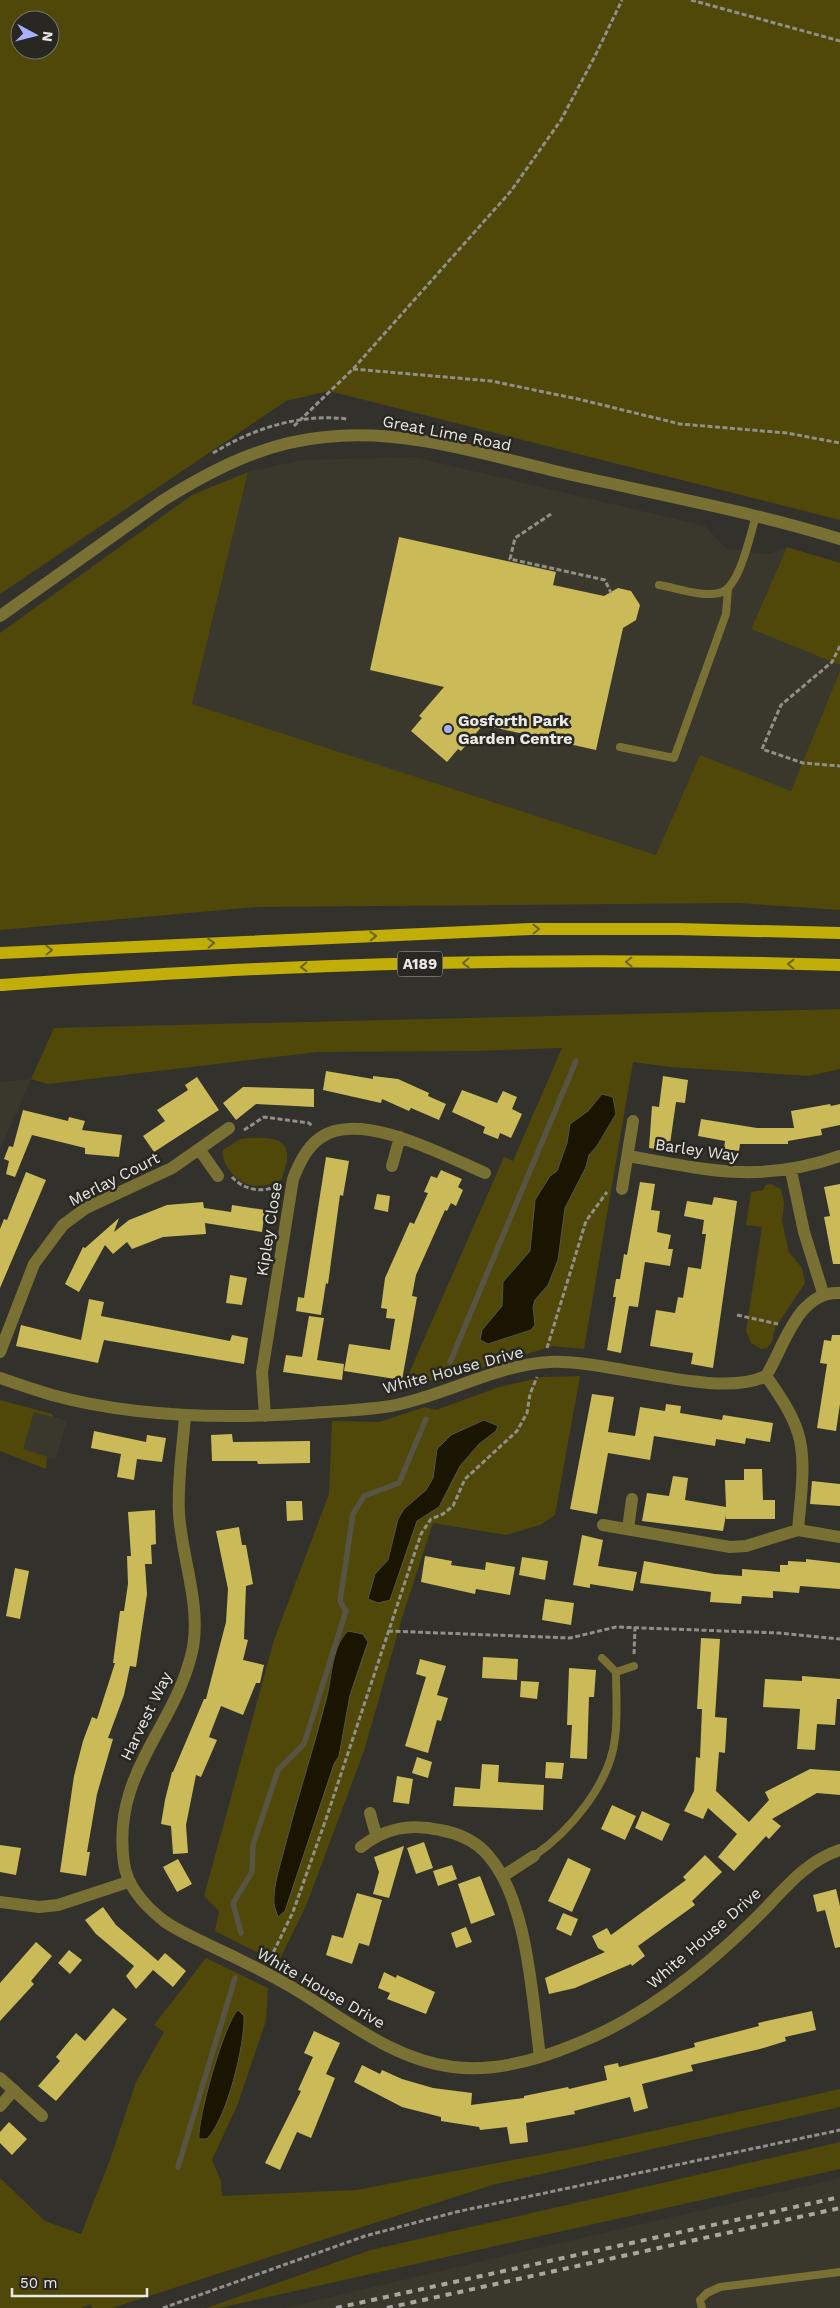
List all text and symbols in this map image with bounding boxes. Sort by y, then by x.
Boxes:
north arrow [10,10,60,60]
text: N [39,30,56,43]
street label: Great Lime Road [381,411,513,455]
place label: Gosforth Park Garden Centre [458,711,572,748]
marker: Gosforth Park Garden Centre [442,723,454,735]
one-way arrow [532,924,540,935]
one-way arrow [370,931,378,941]
one-way arrow [208,938,215,948]
one-way arrow [45,945,53,955]
road number: A189 [398,952,442,976]
one-way arrow [625,957,632,967]
one-way arrow [462,958,470,968]
one-way arrow [787,959,795,970]
one-way arrow [300,962,308,973]
street label: Barley Way [654,1135,741,1165]
street label: Merlay Court [65,1148,163,1210]
street label: Kipley Close [252,1181,286,1277]
street label: White House Drive [381,1342,525,1398]
street label: Harvest Way [116,1668,176,1764]
street label: White House Drive [643,1883,765,1993]
street label: White House Drive [253,1944,389,2032]
scale bar [12,2266,148,2298]
text: 50 m [20,2274,57,2292]

